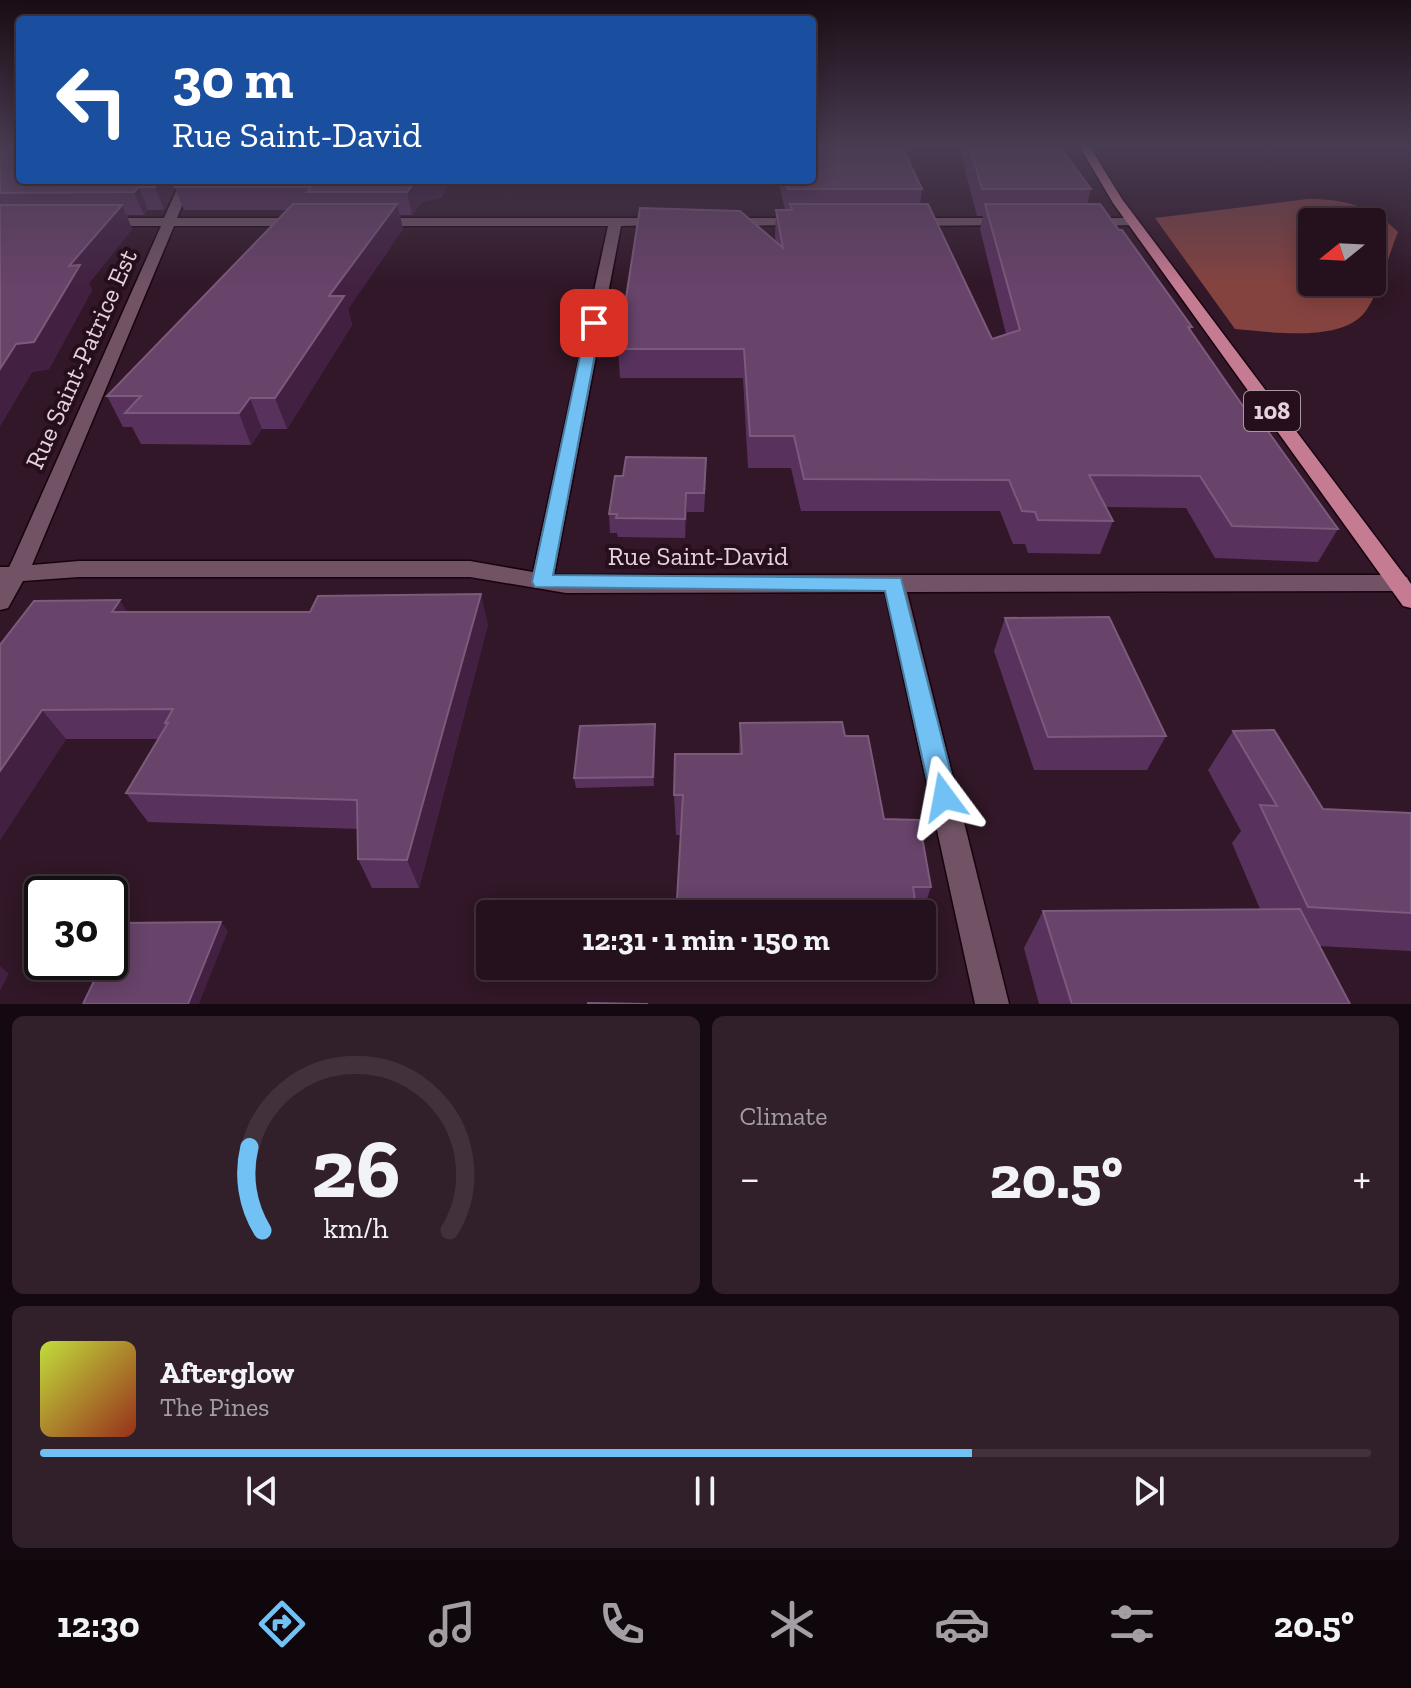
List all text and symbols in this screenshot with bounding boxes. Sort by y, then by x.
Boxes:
text: 30 m [172,45,294,112]
icon: left [40,48,144,152]
text: Rue Saint-David [172,113,422,156]
north arrow [1298,208,1386,296]
map controls [1298,208,1386,296]
street label: Rue Saint-Patrice Est [18,244,144,474]
pin [560,289,628,357]
icon: arrive [572,301,616,345]
road number: 108 [1244,391,1300,431]
street label: Rue Saint-David [608,540,788,572]
position arrow [902,755,986,839]
speed limit sign: 30 [24,876,128,980]
text: 12:31 · 1 min · 150 m [582,922,830,958]
text: Climate [740,1100,827,1132]
text: 26 [311,1118,400,1218]
text: 20.5° [990,1141,1123,1213]
text: − [740,1151,760,1204]
text: + [1352,1151,1371,1204]
text: km/h [323,1211,388,1245]
text: Afterglow [160,1355,294,1391]
text: The Pines [160,1391,270,1423]
icon: previous [240,1469,284,1513]
icon: pause [683,1469,727,1513]
icon: next [1127,1469,1171,1513]
icon: directions [254,1596,310,1652]
icon: music [424,1596,480,1652]
icon: phone [594,1596,650,1652]
icon: climate [764,1596,820,1652]
icon: car [934,1596,990,1652]
icon: filters [1104,1596,1160,1652]
text: 12:30 [57,1603,140,1646]
text: 20.5° [1274,1603,1354,1646]

